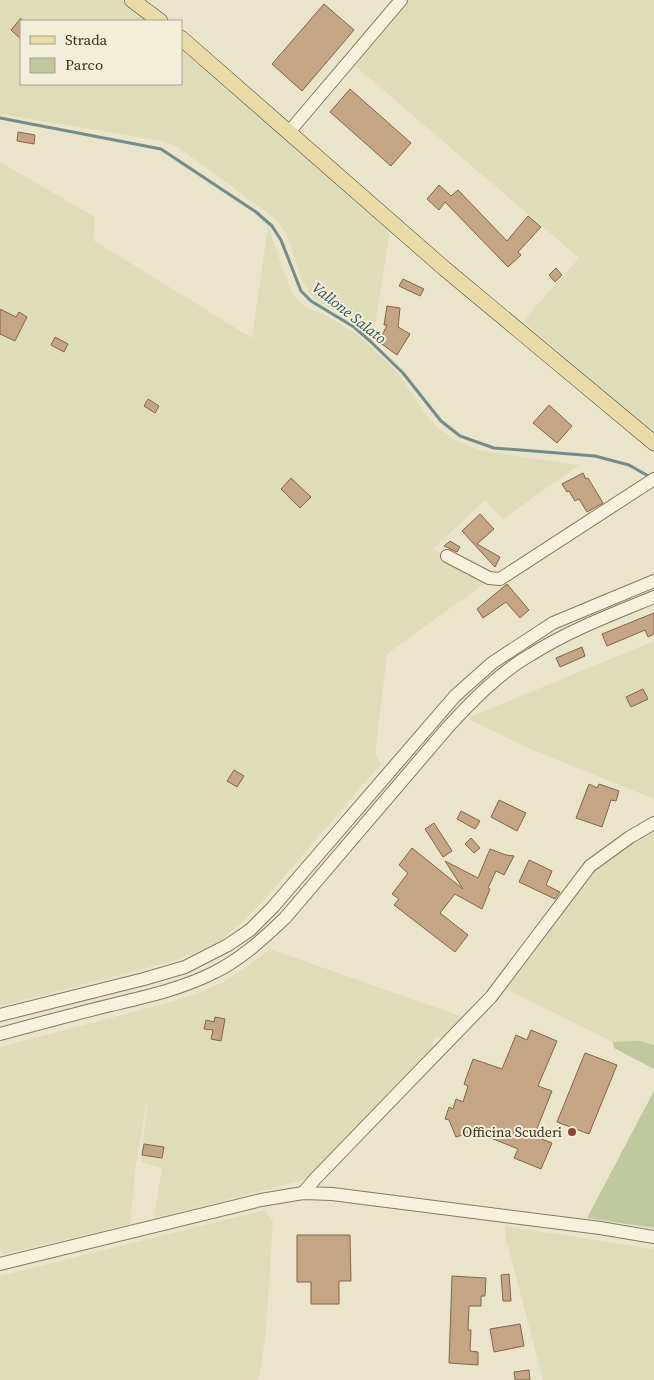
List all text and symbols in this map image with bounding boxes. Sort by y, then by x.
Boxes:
legend [20,20,182,85]
text: Strada [65,29,108,50]
text: Parco [65,54,103,75]
water label: Vallone Salato [308,277,391,348]
place label: Officina Scuderi [462,1122,562,1142]
marker: Officina Scuderi [566,1126,578,1138]

